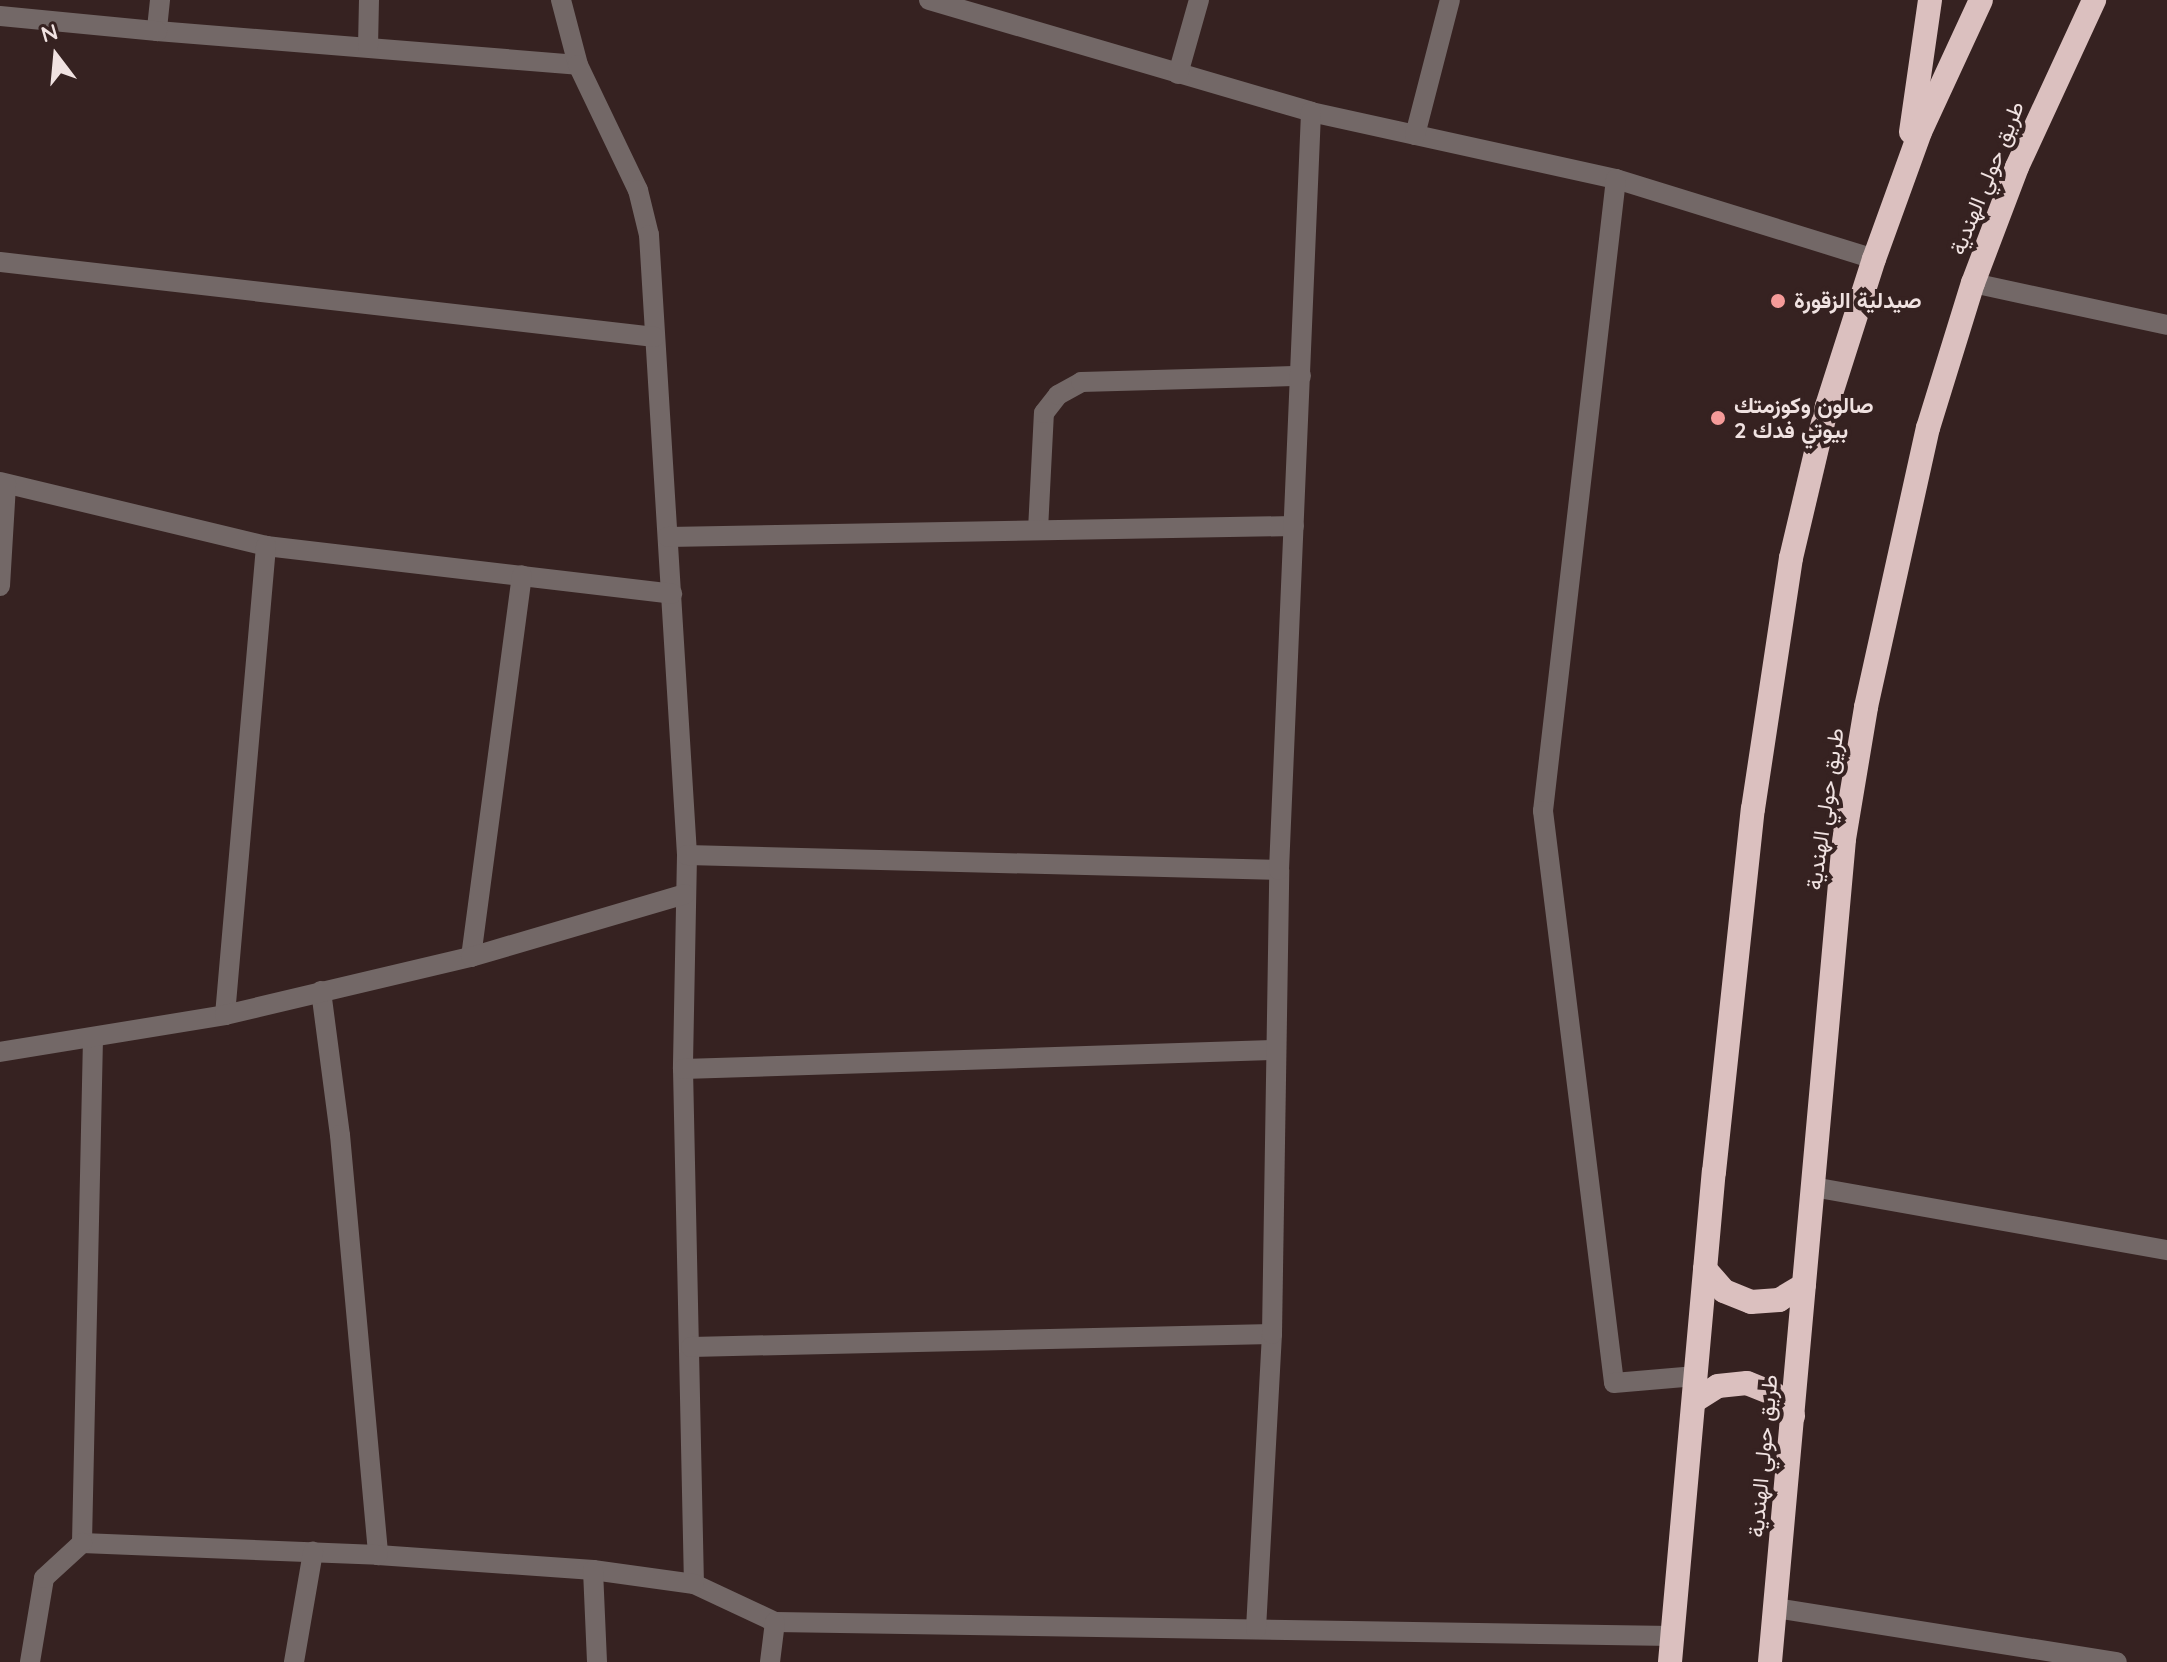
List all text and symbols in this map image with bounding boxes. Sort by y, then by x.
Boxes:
north arrow [16,16,96,96]
text: N [38,17,61,49]
street label: طريق حولي الهندية [1944,97,2030,259]
place label: صيدلية الزقورة [1794,288,1922,314]
marker: صيدلية الزقورة [1769,292,1787,310]
place label: صالون وكوزمتك بيوتي فدك 2 [1734,392,1874,444]
marker: صالون وكوزمتك بيوتي فدك 2 [1709,409,1727,427]
street label: طريق حولي الهندية [1801,726,1849,892]
street label: طريق حولي الهندية [1743,1373,1783,1539]

